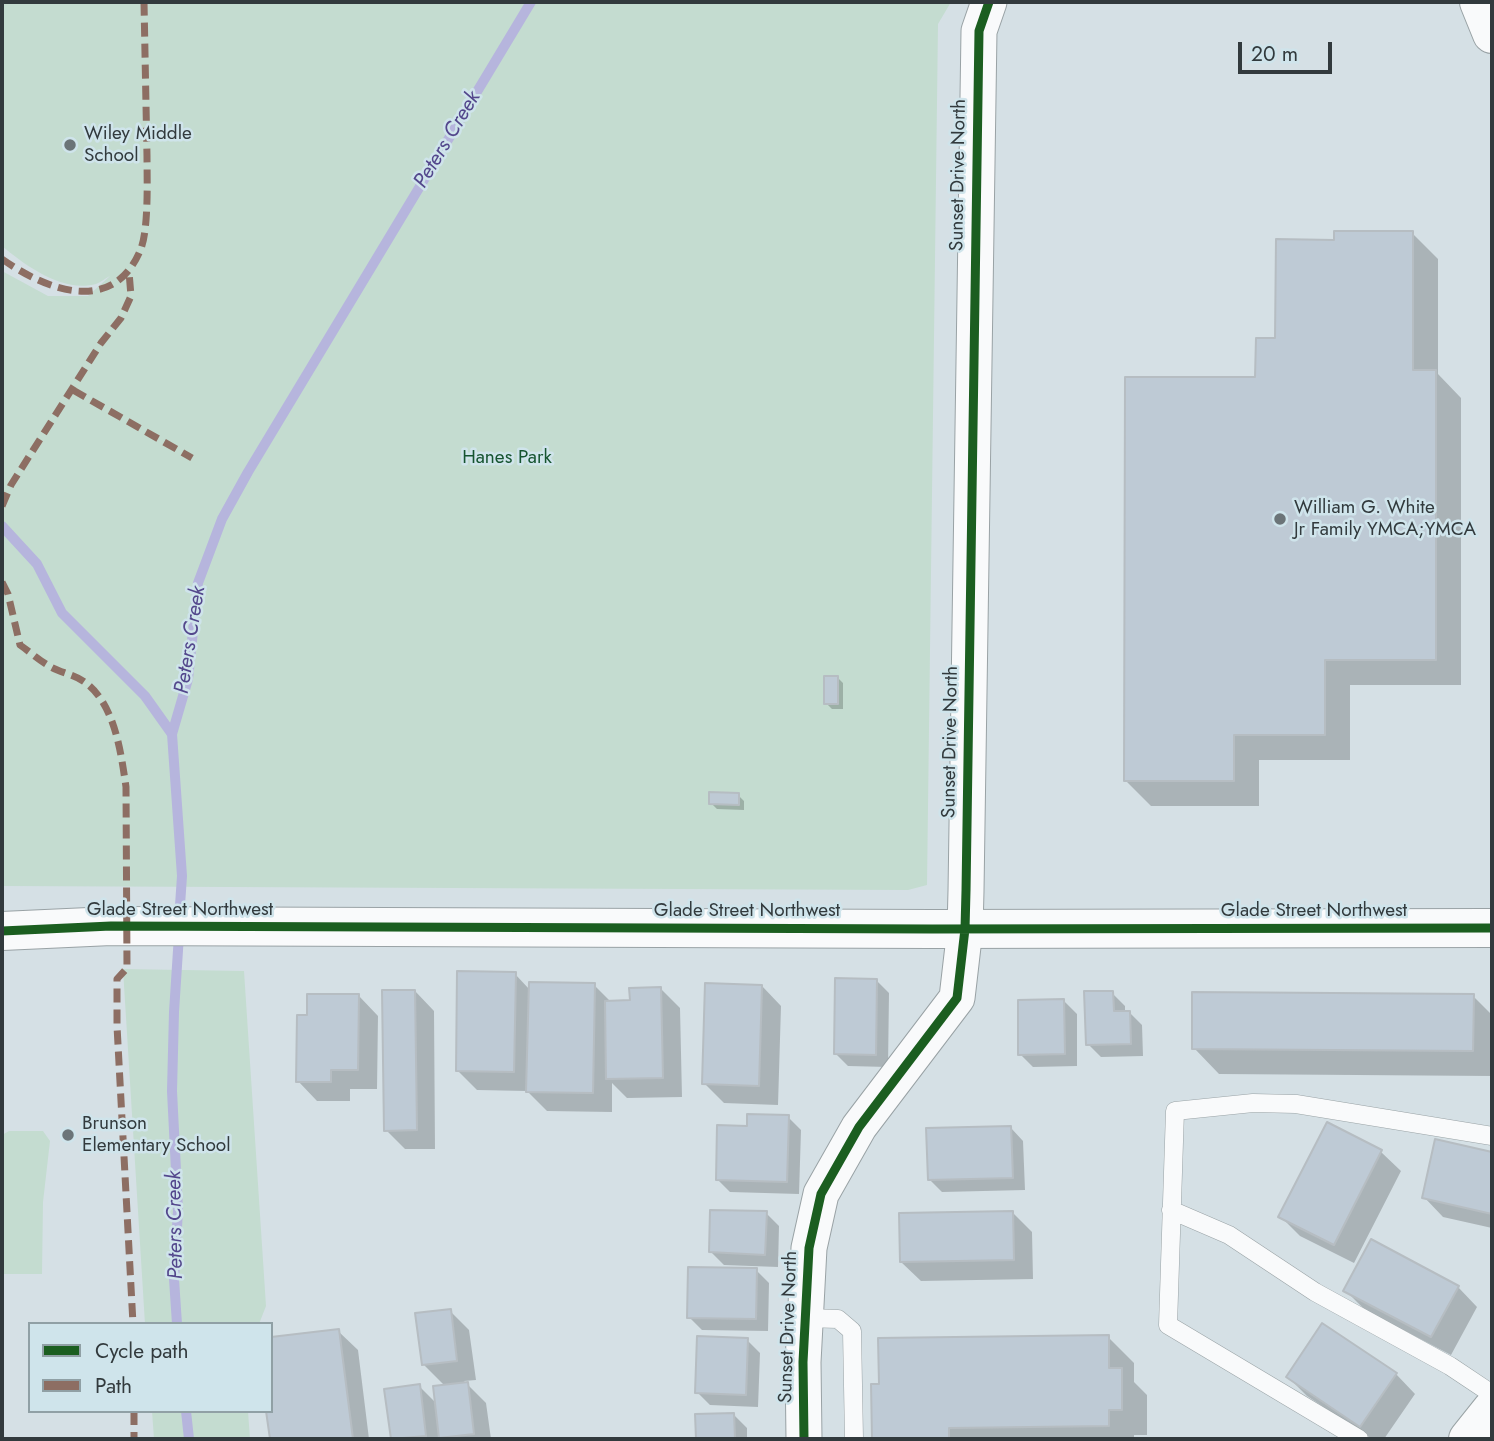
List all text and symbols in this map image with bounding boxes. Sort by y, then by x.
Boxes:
scale bar [1242,28,1336,72]
text: 20 m [1251,39,1298,69]
water label: Peters Creek [409,87,487,193]
street label: Sunset Drive North [946,99,972,251]
place label: Wiley Middle School [84,123,192,167]
marker: Wiley Middle School [62,137,78,153]
park label: Hanes Park [462,447,552,469]
place label: William G. White Jr Family YMCA;YMCA [1294,497,1476,541]
marker: William G. White Jr Family YMCA;YMCA [1272,511,1288,527]
water label: Peters Creek [170,584,212,696]
street label: Sunset Drive North [938,666,964,818]
street label: Glade Street Northwest [87,899,273,921]
street label: Glade Street Northwest [654,900,840,922]
street label: Glade Street Northwest [1221,900,1407,922]
place label: Brunson Elementary School [82,1113,231,1157]
marker: Brunson Elementary School [60,1127,76,1143]
water label: Peters Creek [162,1171,190,1279]
street label: Sunset Drive North [775,1251,803,1403]
legend [28,1322,273,1413]
text: Cycle path [95,1336,188,1366]
text: Path [95,1371,132,1401]

